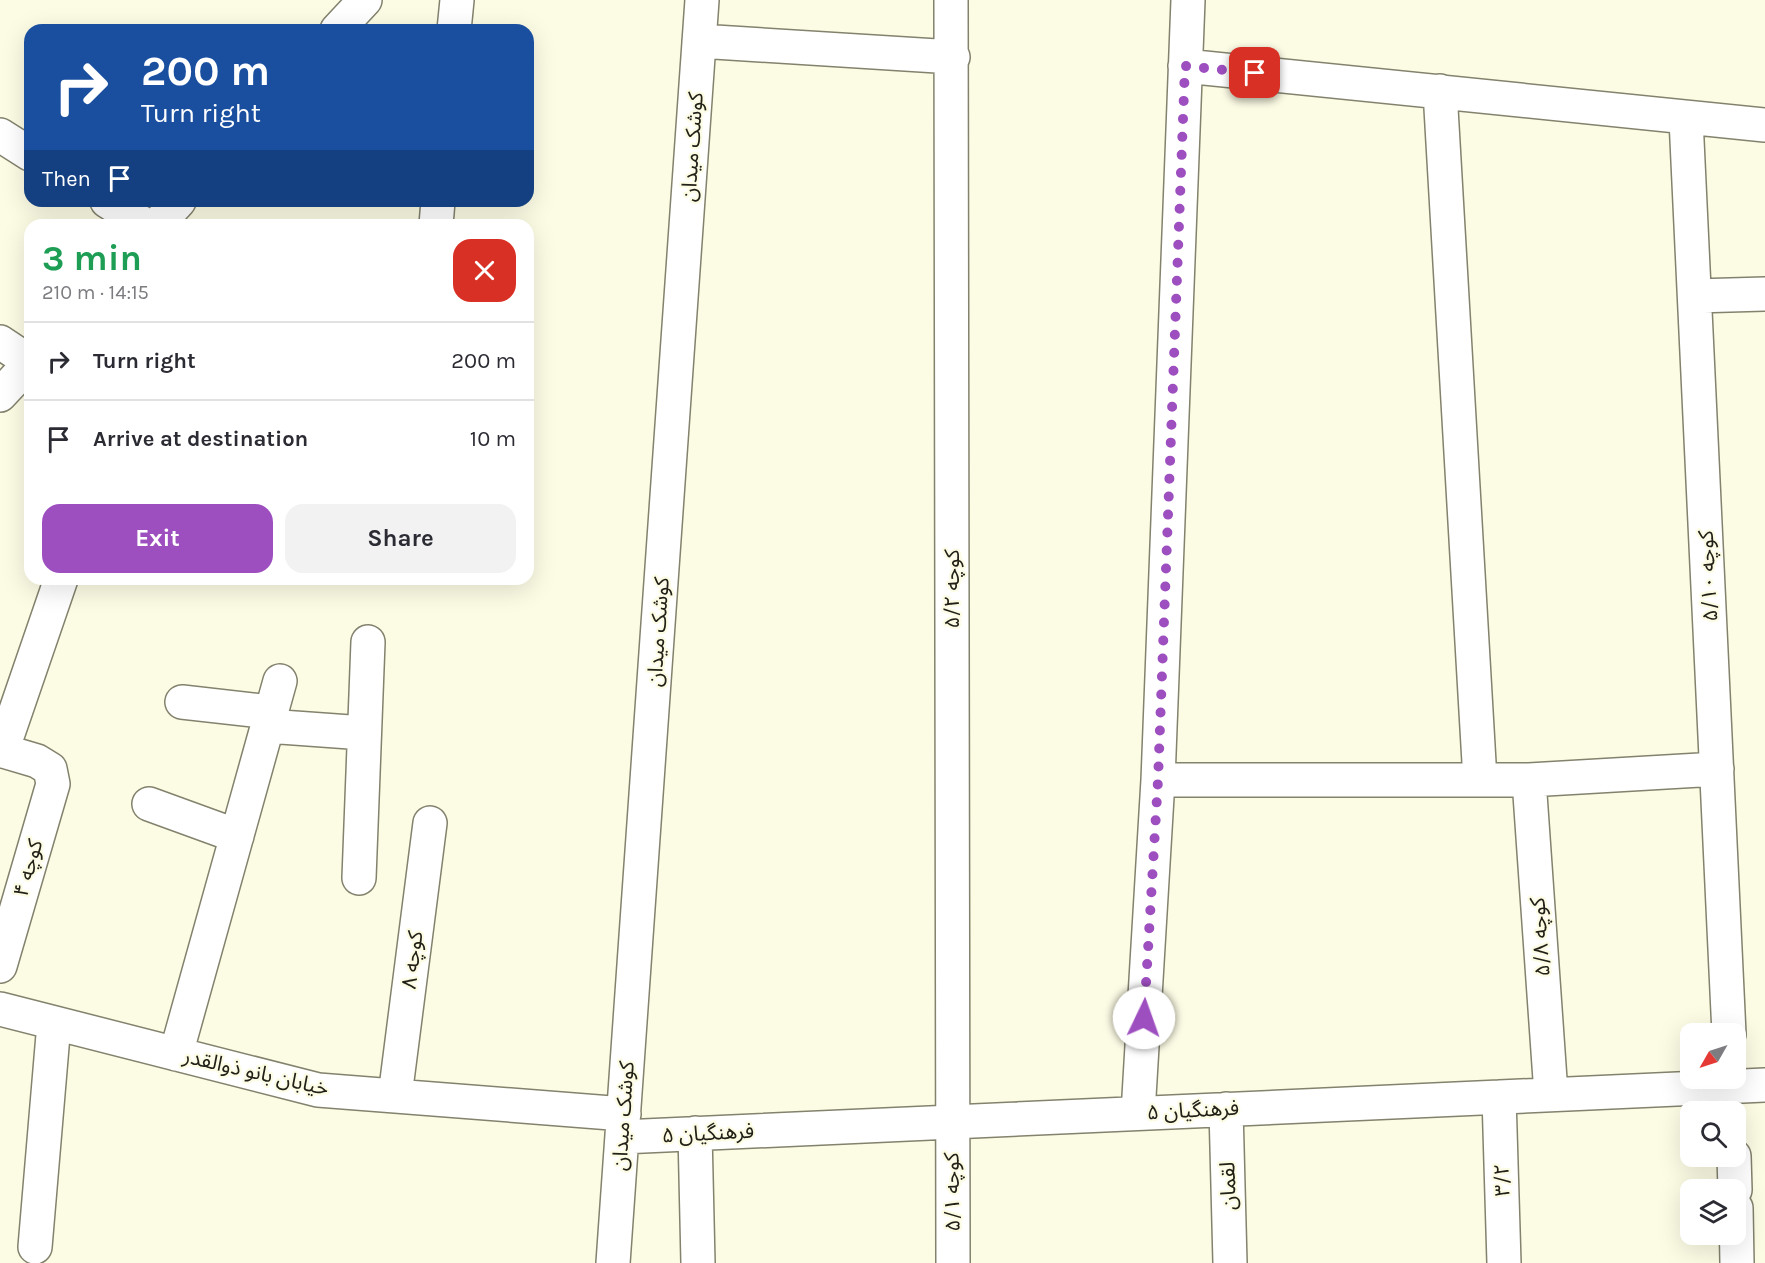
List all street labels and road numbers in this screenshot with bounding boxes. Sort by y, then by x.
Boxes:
street label: کوشک میدان [676,91,708,203]
street label: کوچه ۵/۱۰ [1694,529,1723,622]
street label: کوچه ۵/۲ [940,549,965,629]
street label: کوشک میدان [642,576,674,688]
street label: کوچه ۴ [8,836,49,900]
street label: کوچه ۵/۸ [1525,896,1556,977]
street label: کوچه ۸ [397,929,429,990]
street label: خیابان بانو ذوالقدر [180,1043,331,1100]
street label: کوشک میدان [607,1060,639,1172]
street label: فرهنگیان ۵ [1146,1096,1240,1124]
street label: فرهنگیان ۵ [661,1119,755,1147]
street label: کوچه ۵/۱ [939,1152,966,1232]
street label: لقمان [1215,1161,1241,1211]
street label: ۳/۲ [1489,1163,1515,1197]

